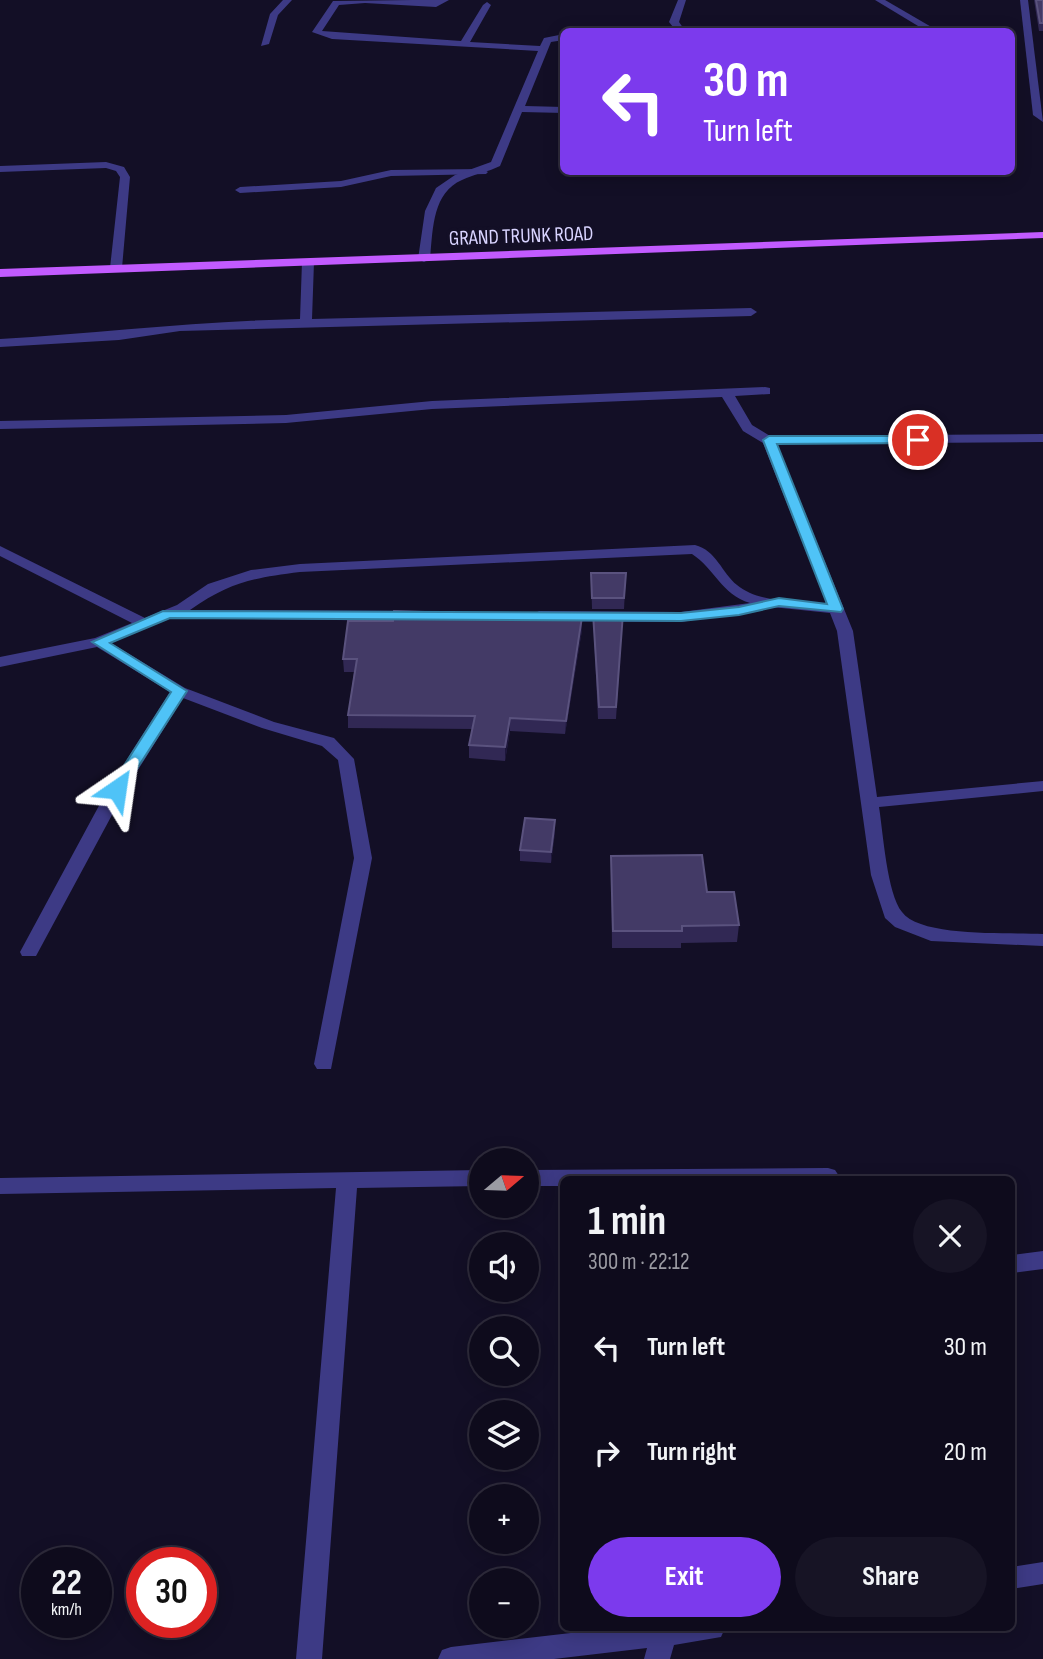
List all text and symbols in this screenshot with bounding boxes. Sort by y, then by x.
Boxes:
text: 30 m [703,52,788,111]
icon: left [588,56,679,147]
text: Turn left [703,112,793,151]
street label: GRAND TRUNK ROAD [448,221,594,251]
pin [888,410,948,470]
icon: arrive [899,421,937,459]
position arrow [80,752,154,826]
north arrow [469,1148,539,1218]
map controls [469,1148,539,1638]
text: 1 min [588,1196,666,1247]
button: close [913,1199,987,1273]
button: sound [469,1232,539,1302]
text: 300 m · 22:12 [588,1248,690,1276]
button: search [469,1316,539,1386]
icon: left [588,1329,626,1367]
text: Turn left [647,1332,725,1363]
text: 30 m [944,1332,987,1363]
button: layers [469,1400,539,1470]
icon: right [588,1434,626,1472]
text: Turn right [647,1437,736,1468]
text: 20 m [944,1437,987,1468]
button: + [469,1484,539,1554]
button: Exit [588,1537,781,1617]
button: Share [795,1537,987,1617]
speed limit sign: 30 [126,1547,217,1638]
text: 22 [51,1562,82,1605]
button: − [469,1568,539,1638]
text: km/h [51,1599,82,1620]

